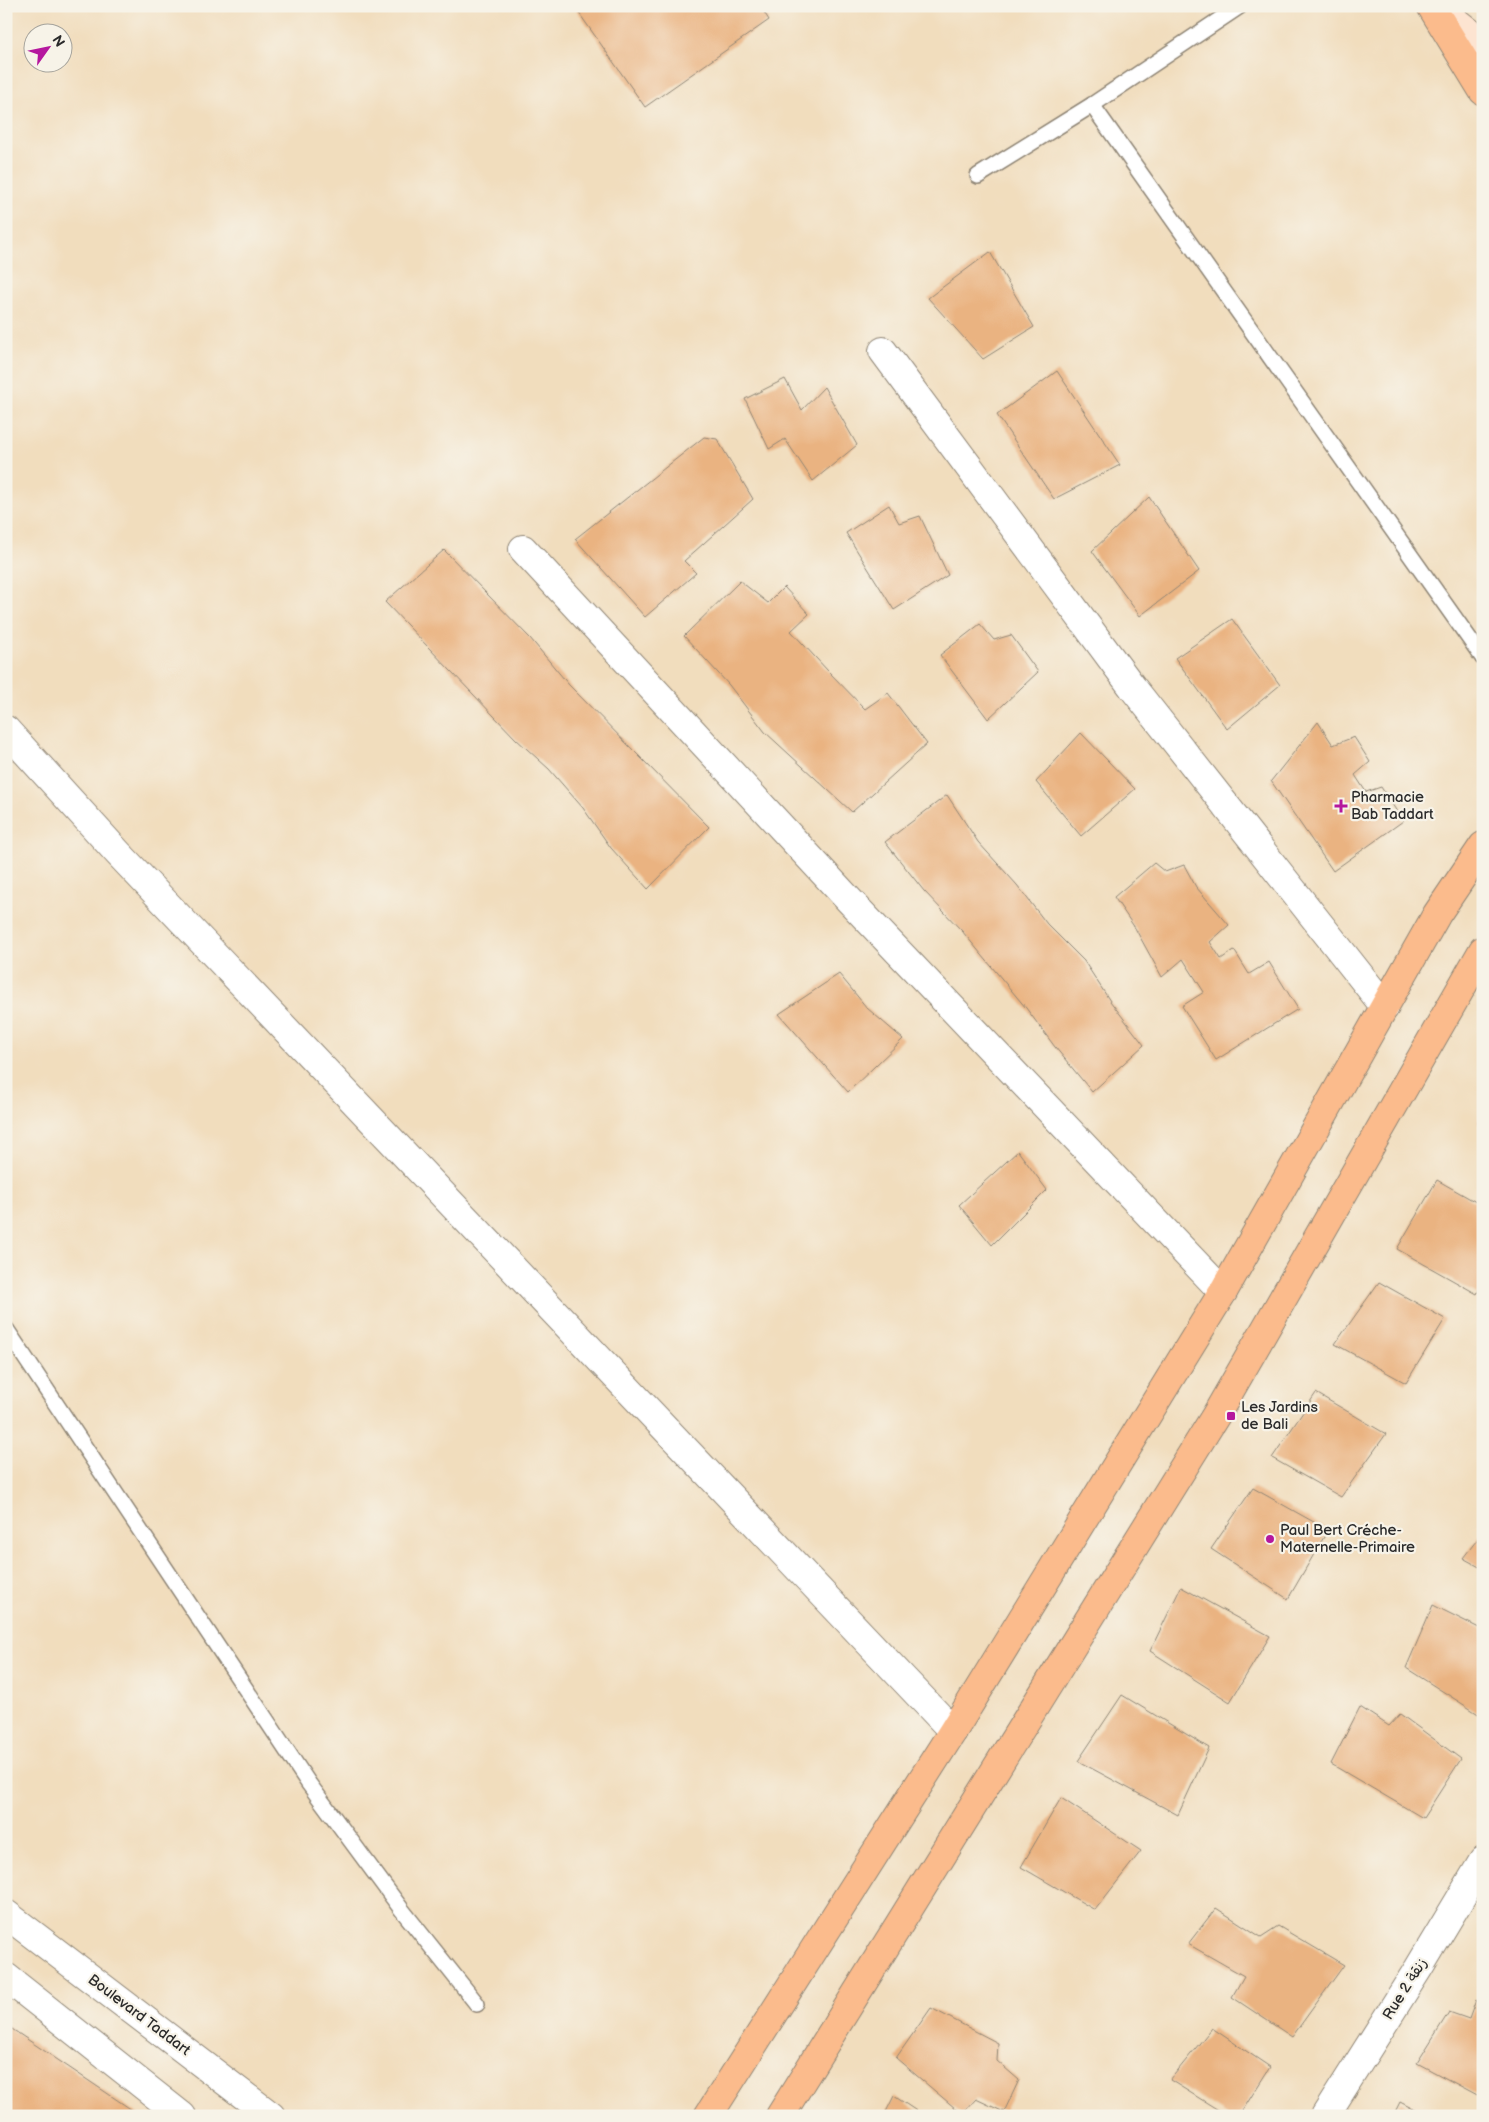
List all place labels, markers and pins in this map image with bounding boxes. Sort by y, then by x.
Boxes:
place label: Pharmacie Bab Taddart [1351,788,1434,824]
marker: Pharmacie Bab Taddart [1335,800,1347,812]
place label: Les Jardins de Bali [1241,1398,1318,1434]
marker: Les Jardins de Bali [1225,1410,1237,1422]
place label: Paul Bert Créche- Maternelle-Primaire [1280,1521,1415,1557]
marker: Paul Bert Créche- Maternelle-Primaire [1264,1533,1276,1545]

